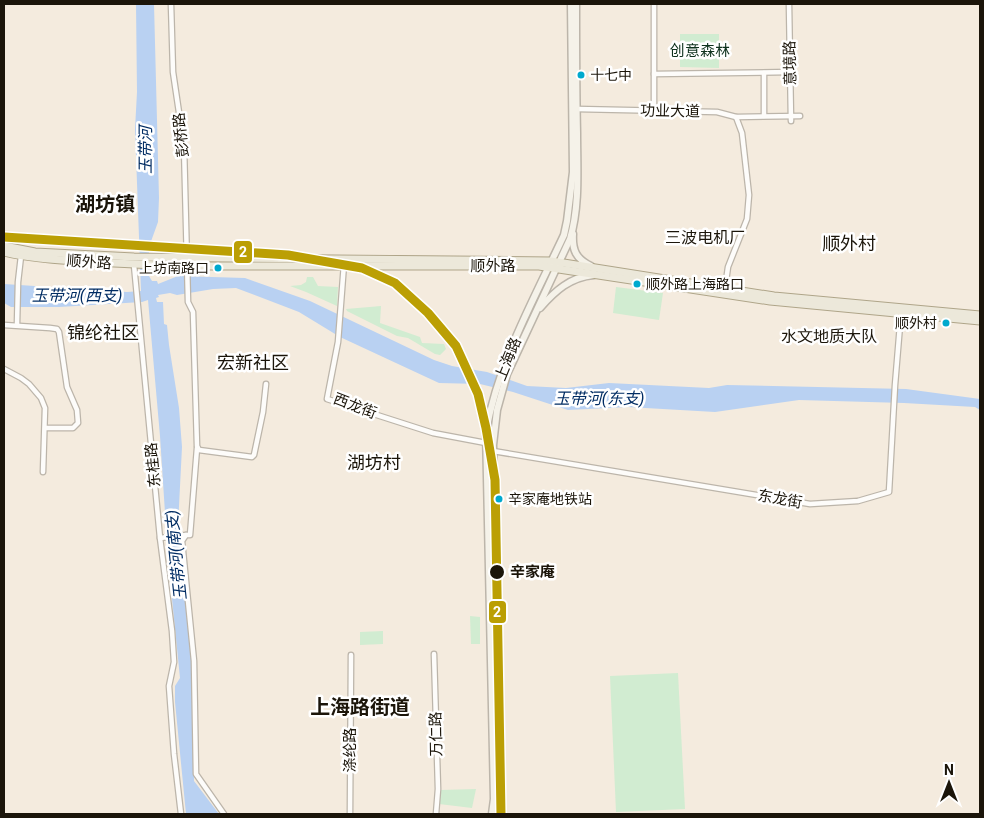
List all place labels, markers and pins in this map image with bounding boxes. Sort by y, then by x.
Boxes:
place label: 十七中 [590,67,632,83]
marker: 十七中 [576,70,586,80]
place label: 上坊南路口 [139,260,209,276]
marker: 上坊南路口 [213,263,223,273]
place label: 顺外路上海路口 [646,276,744,292]
marker: 顺外路上海路口 [632,279,642,289]
place label: 顺外村 [895,315,937,331]
marker: 顺外村 [941,318,951,328]
place label: 辛家庵地铁站 [508,491,592,507]
marker: 辛家庵地铁站 [494,494,504,504]
marker: 辛家庵 [488,563,506,581]
place label: 辛家庵 [510,563,555,581]

